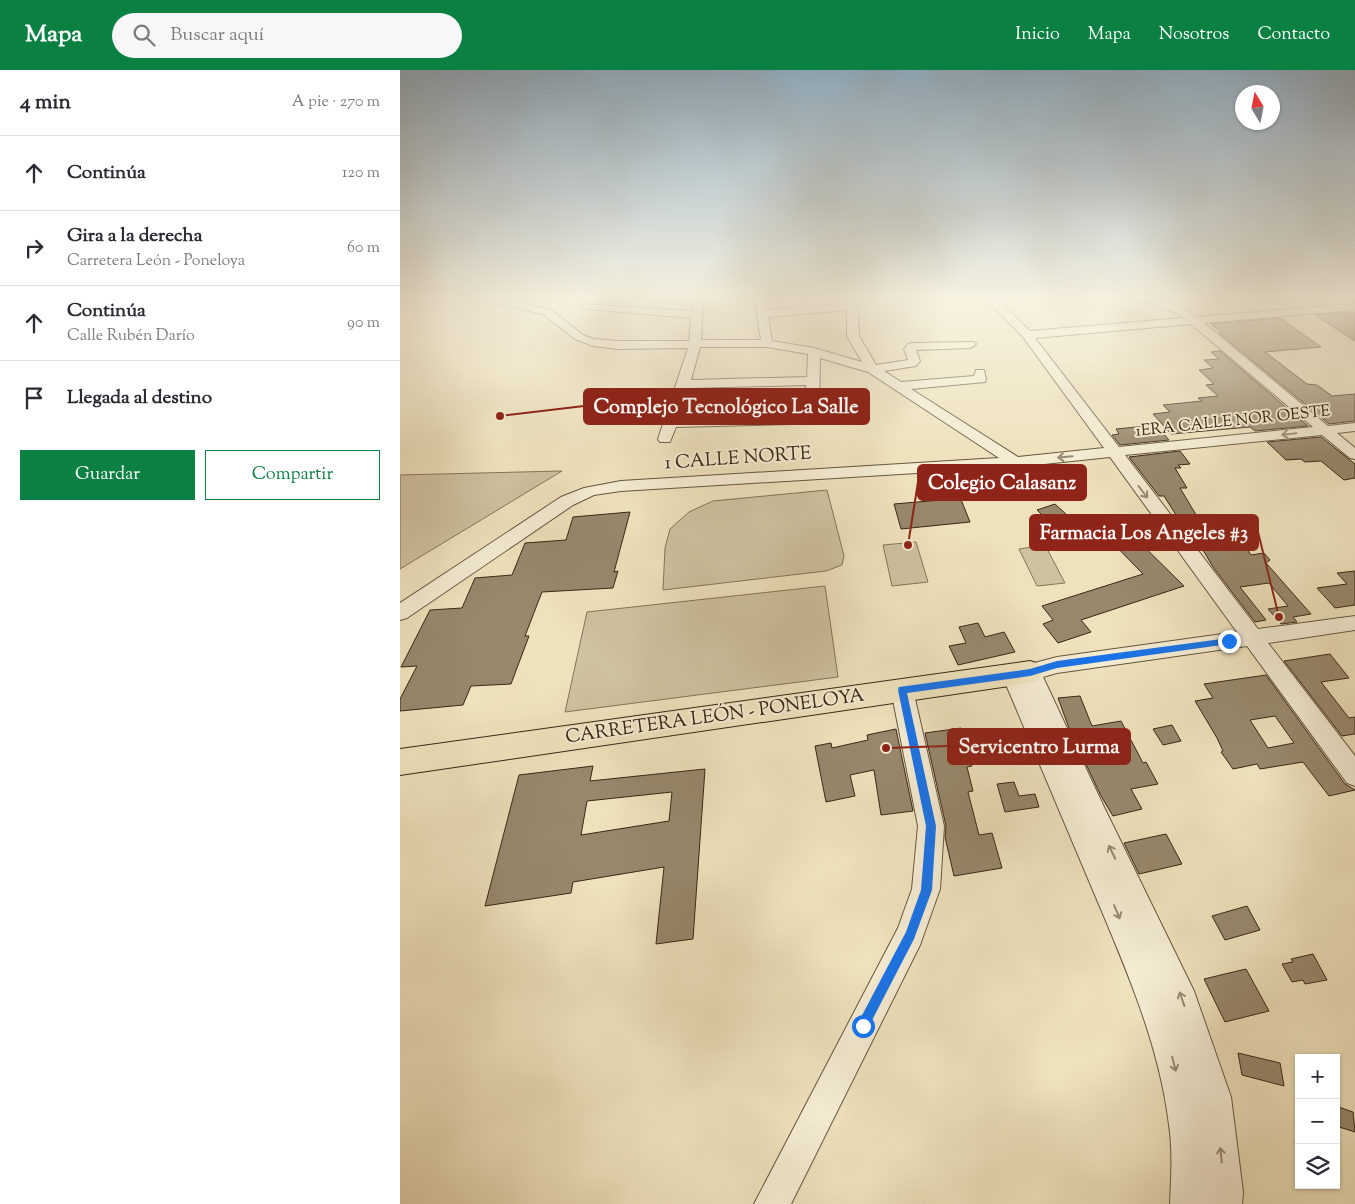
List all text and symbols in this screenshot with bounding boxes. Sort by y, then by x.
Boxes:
search box [112,13,462,58]
text: Mapa [25,18,82,52]
icon: search [130,21,158,49]
text: Buscar aquí [170,22,264,49]
text: Inicio [1015,22,1060,48]
text: Mapa [1088,22,1131,48]
text: Nosotros [1159,22,1229,48]
text: Contacto [1257,22,1330,48]
north arrow [1235,85,1280,130]
text: 4 min [20,88,71,118]
text: A pie · 270 m [292,91,380,114]
icon: ahead [20,159,48,187]
text: Continúa [67,160,146,187]
text: 120 m [342,162,380,185]
text: Gira a la derecha [67,223,202,250]
icon: right [20,234,48,262]
text: 60 m [347,237,380,260]
text: Carretera León - Poneloya [67,250,245,273]
text: Continúa [67,298,146,325]
icon: ahead [20,309,48,337]
text: 90 m [347,312,380,335]
text: Calle Rubén Darío [67,325,195,348]
icon: arrive [20,384,48,412]
text: Llegada al destino [67,385,212,412]
callout: Complejo Tecnológico La Salle [584,389,869,424]
text: Complejo Tecnológico La Salle [593,394,859,423]
street label: 1ERA CALLE NOR OESTE [1135,400,1332,444]
one-way arrow [1281,429,1297,439]
street label: 1 CALLE NORTE [664,440,813,478]
button: Guardar [20,450,195,500]
button: Compartir [205,450,380,500]
one-way arrow [1058,452,1074,462]
callout: Colegio Calasanz [918,465,1086,500]
text: Colegio Calasanz [928,470,1076,499]
one-way arrow [1138,485,1148,499]
callout: Farmacia Los Angeles #3 [1030,515,1258,550]
text: Farmacia Los Angeles #3 [1040,520,1248,549]
route end [1218,630,1241,653]
street label: CARRETERA LEÓN - PONELOYA [564,683,867,751]
callout: Servicentro Lurma [948,729,1130,764]
text: Servicentro Lurma [958,734,1120,763]
one-way arrow [1107,845,1116,860]
one-way arrow [1112,904,1122,919]
one-way arrow [1177,991,1186,1007]
route start [852,1015,875,1038]
map controls [1295,1054,1340,1189]
button: + [1295,1054,1340,1099]
one-way arrow [1170,1056,1179,1072]
button: − [1295,1099,1340,1144]
button: layers [1295,1144,1340,1189]
one-way arrow [1216,1148,1226,1164]

